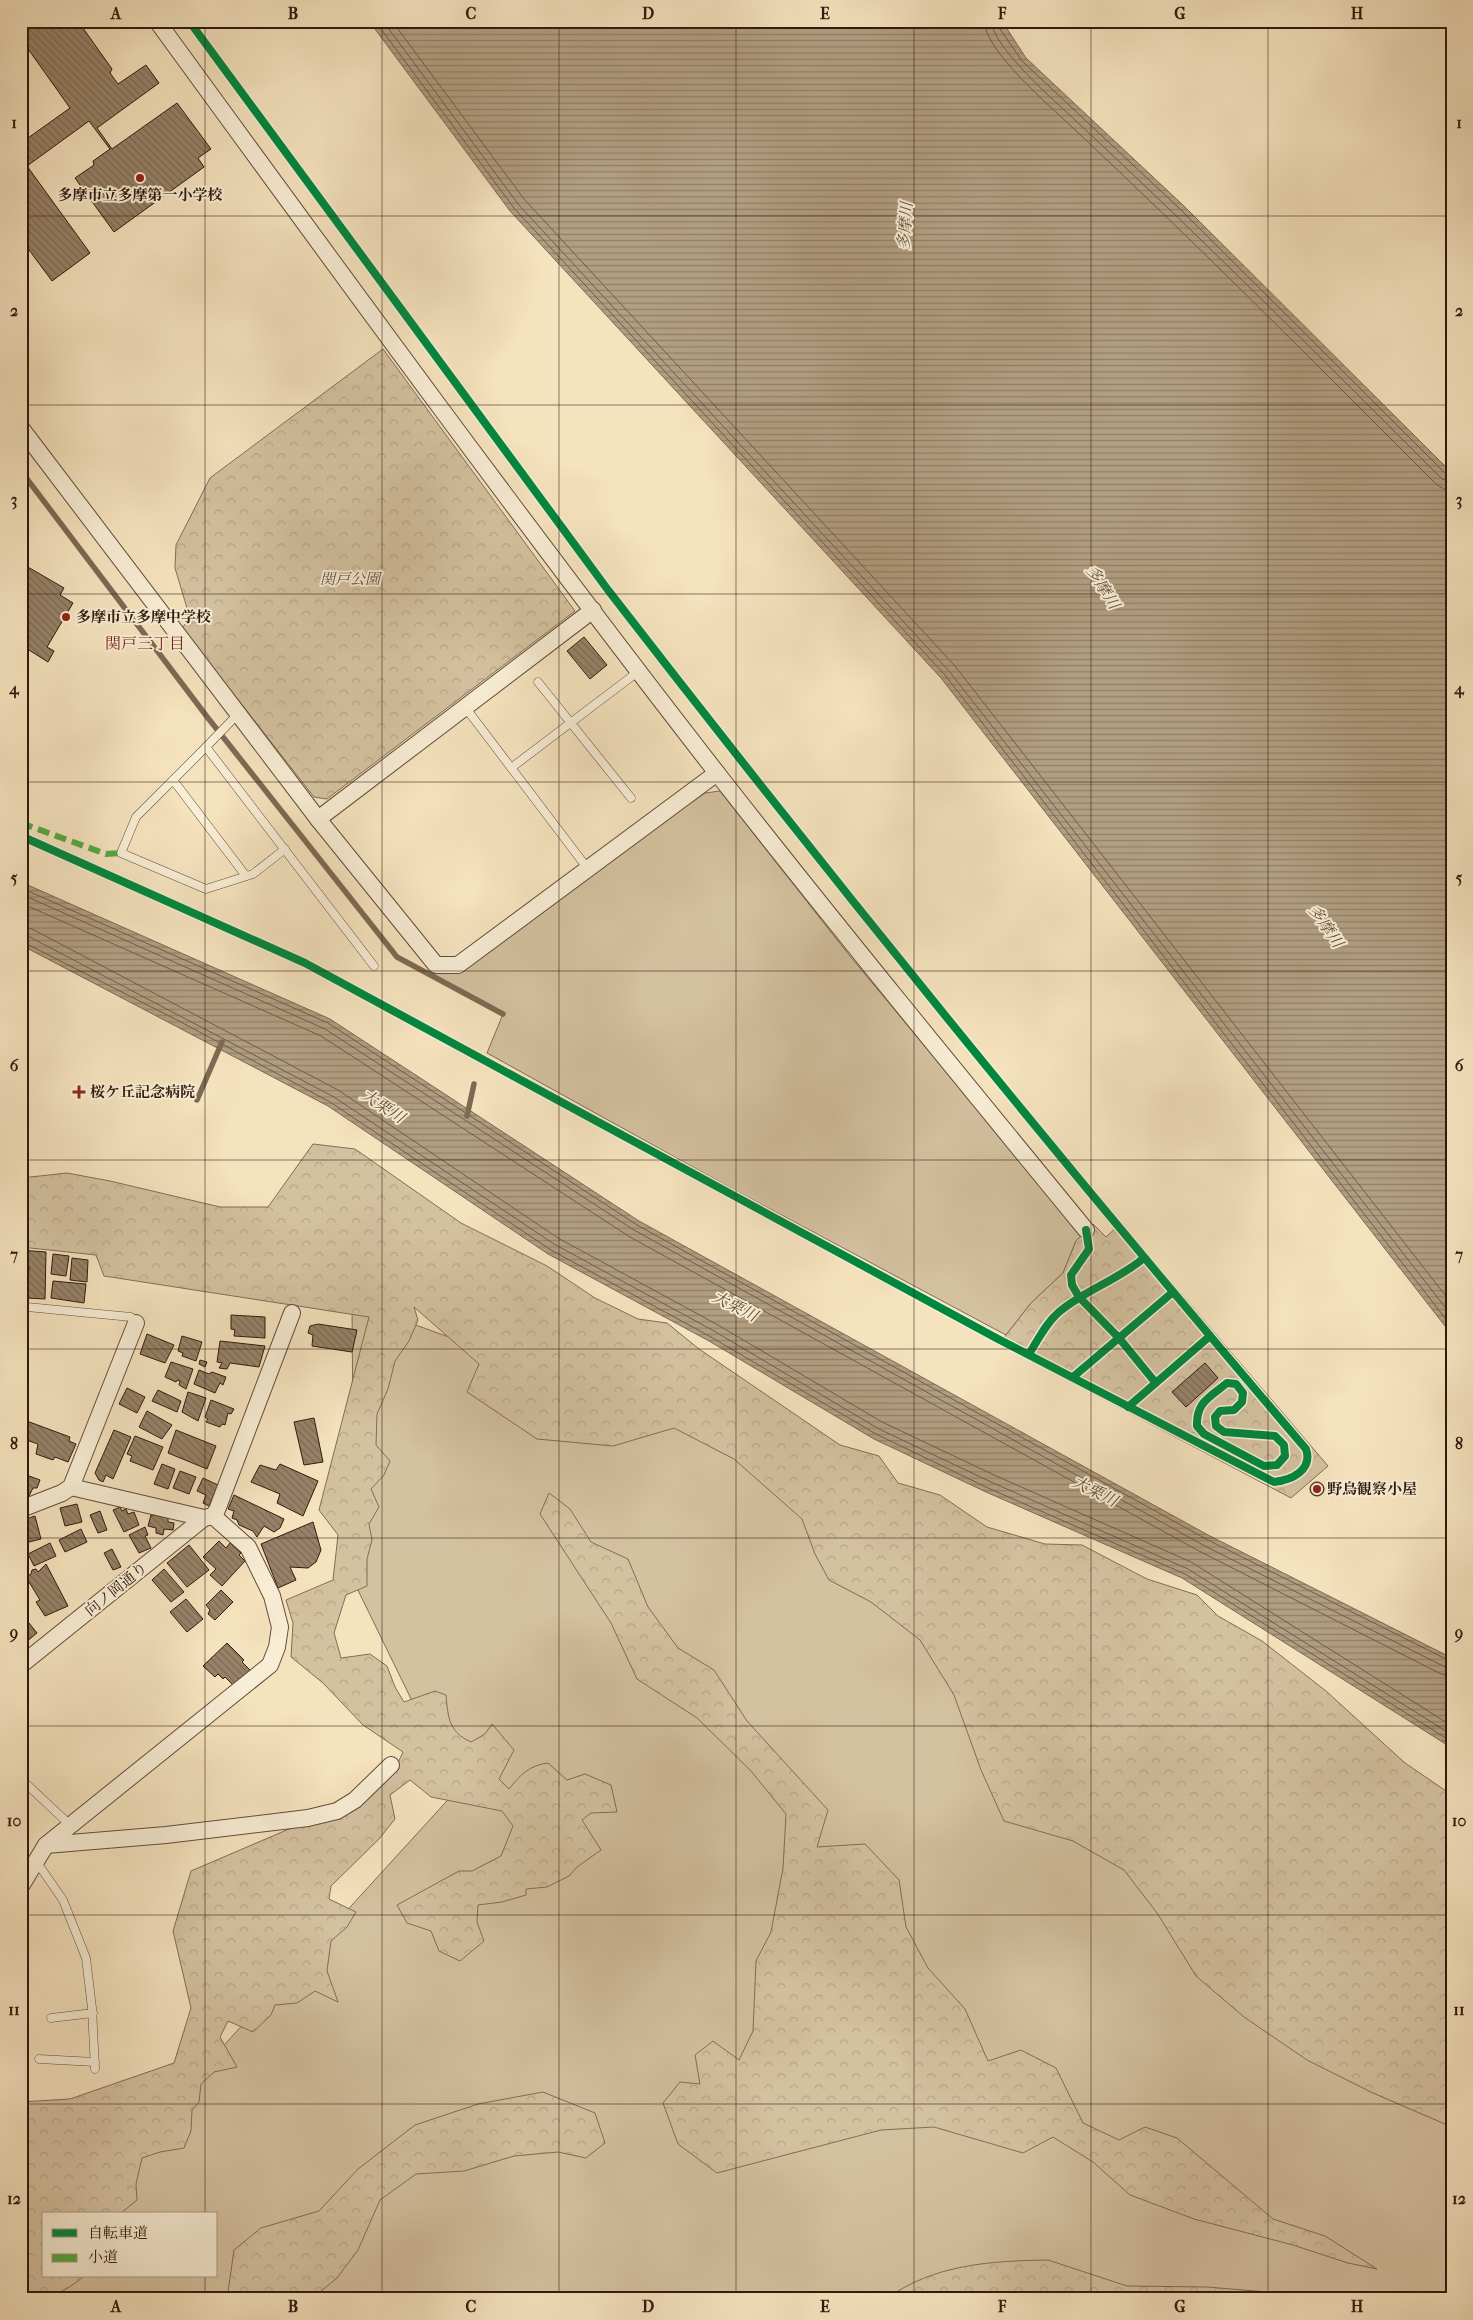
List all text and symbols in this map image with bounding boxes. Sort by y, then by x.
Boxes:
text: A [110,4,122,23]
text: B [288,4,298,23]
text: C [466,4,477,23]
text: D [642,4,654,23]
text: E [820,4,830,23]
text: F [997,4,1007,23]
text: G [1174,4,1186,23]
text: H [1351,4,1364,23]
text: 1 [11,113,17,132]
text: 1 [1456,113,1462,132]
marker: 多摩市立多摩第一小学校 [134,172,146,184]
place label: 多摩市立多摩第一小学校 [57,186,223,204]
water label: 多摩川 [894,199,916,251]
text: 2 [10,301,18,320]
text: 2 [1455,301,1463,320]
text: 3 [11,490,17,510]
text: 3 [1456,490,1462,510]
water label: 多摩川 [1082,562,1125,614]
park label: 関戸公園 [320,570,383,588]
place label: 多摩市立多摩中学校 [76,608,211,626]
marker: 多摩市立多摩中学校 [60,611,72,623]
district label: 関戸三丁目 [105,634,185,653]
text: 4 [8,679,20,699]
text: 4 [1453,679,1465,699]
text: 5 [11,868,18,887]
text: 5 [1456,868,1463,887]
water label: 多摩川 [1304,901,1349,953]
text: 6 [10,1056,19,1075]
text: 6 [1455,1056,1464,1075]
place label: 桜ケ丘記念病院 [90,1083,195,1101]
marker: 桜ケ丘記念病院 [72,1085,86,1099]
water label: 大栗川 [358,1085,410,1128]
text: 7 [9,1245,18,1264]
text: 7 [1454,1245,1463,1264]
water label: 大栗川 [709,1287,762,1326]
text: 8 [10,1434,18,1453]
text: 8 [1455,1434,1463,1453]
water label: 大栗川 [1069,1472,1122,1511]
place label: 野鳥観察小屋 [1327,1480,1417,1498]
marker: 野鳥観察小屋 [1311,1483,1323,1495]
street label: 向ノ岡通り [81,1558,151,1620]
text: 9 [9,1623,18,1643]
text: 9 [1454,1623,1463,1643]
text: 10 [7,1811,21,1830]
text: 10 [1452,1811,1466,1830]
text: 11 [8,2000,20,2019]
text: 11 [1453,2000,1465,2019]
text: 12 [7,2189,21,2208]
text: 12 [1452,2189,1466,2208]
legend [42,2212,218,2278]
text: 自転車道 [88,2224,148,2242]
text: 小道 [88,2248,118,2266]
text: A [110,2297,122,2316]
text: B [288,2297,298,2316]
text: C [466,2297,477,2316]
text: D [642,2297,654,2316]
text: E [820,2297,830,2316]
text: F [997,2297,1007,2316]
text: G [1174,2297,1186,2316]
text: H [1351,2297,1364,2316]

